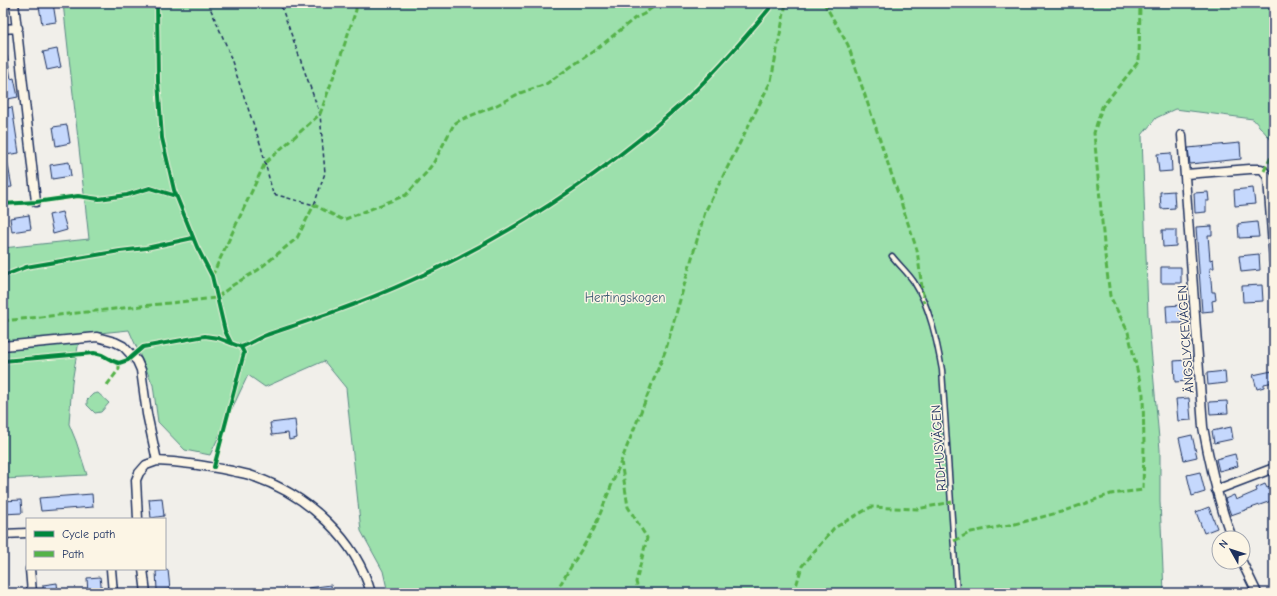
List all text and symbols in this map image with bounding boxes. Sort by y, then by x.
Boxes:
street label: ÄNGSLYCKEVÄGEN [1173,284,1197,394]
park label: Hertingskogen [585,290,665,305]
street label: RIDHUSVÄGEN [927,404,949,492]
legend [26,518,166,570]
text: Cycle path [62,527,115,541]
north arrow [1211,530,1251,570]
text: N [1216,537,1231,551]
text: Path [62,547,84,561]

